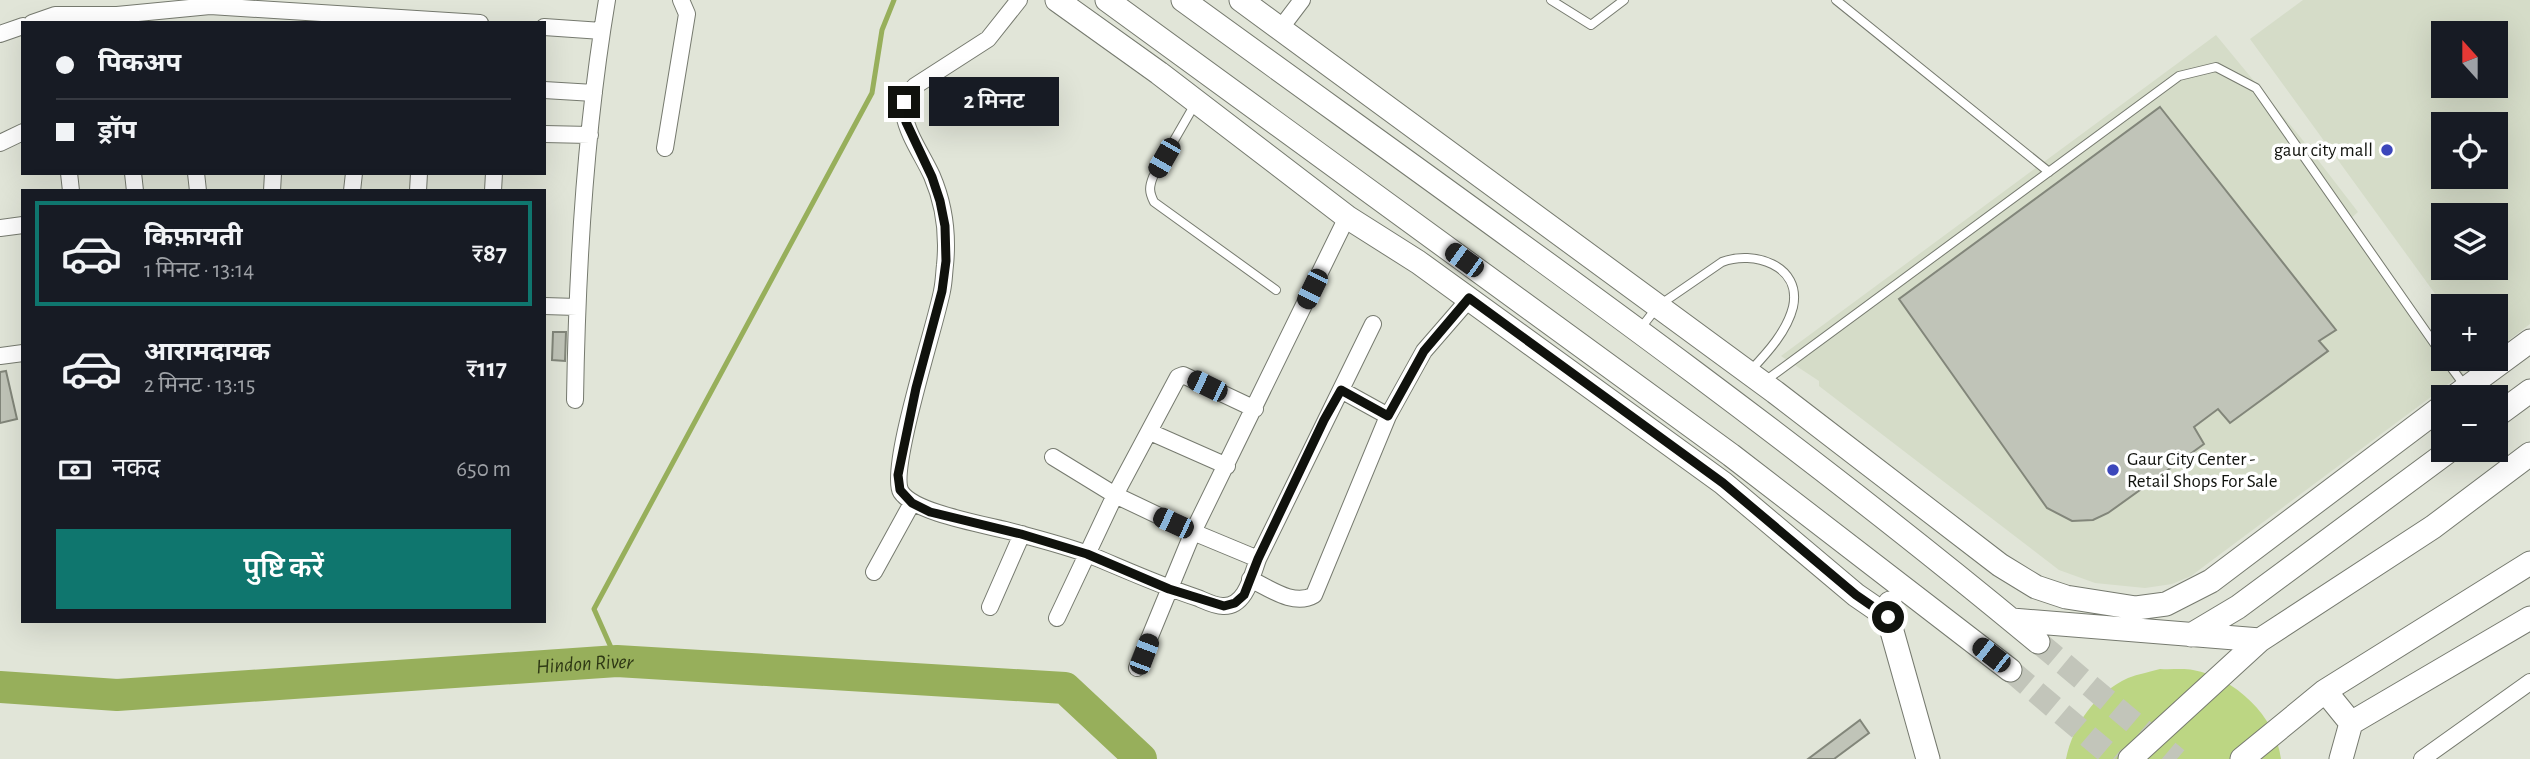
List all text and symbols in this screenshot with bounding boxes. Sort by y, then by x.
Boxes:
north arrow [2431,21,2508,98]
map controls [2431,21,2508,462]
text: पिकअप [98,50,181,76]
callout: 2 मिनट [928,78,1058,126]
route end [888,86,920,118]
text: 2 मिनट [964,90,1025,113]
button: locate [2431,112,2508,189]
text: ड्रॉप [98,117,136,143]
car [1145,135,1184,181]
place label: gaur city mall [2274,141,2373,160]
marker: gaur city mall [2379,142,2395,158]
button: layers [2431,203,2508,280]
icon: car [60,222,123,285]
text: किफ़ायती [144,224,243,250]
car [1441,239,1488,281]
text: ₹87 [472,240,507,266]
text: 1 मिनट · 13:14 [144,259,254,282]
car [1294,266,1331,312]
button: + [2431,294,2508,371]
icon: car [60,337,123,400]
text: आरामदायक [144,339,270,365]
text: ₹117 [466,355,507,381]
car [1184,367,1231,405]
text: 2 मिनट · 13:15 [144,374,255,397]
button: − [2431,385,2508,462]
place label: Gaur City Center - Retail Shops For Sale [2127,450,2278,491]
icon: cash [56,451,94,489]
text: नकद [112,455,160,481]
text: 650 m [456,458,511,481]
marker: Gaur City Center - Retail Shops For Sale [2105,462,2121,478]
car [1150,505,1197,541]
button: पुष्टि करें [56,529,511,609]
route start [1872,601,1904,633]
car [1127,631,1162,677]
car [1968,634,2015,676]
water label: Hindon River [535,650,635,677]

